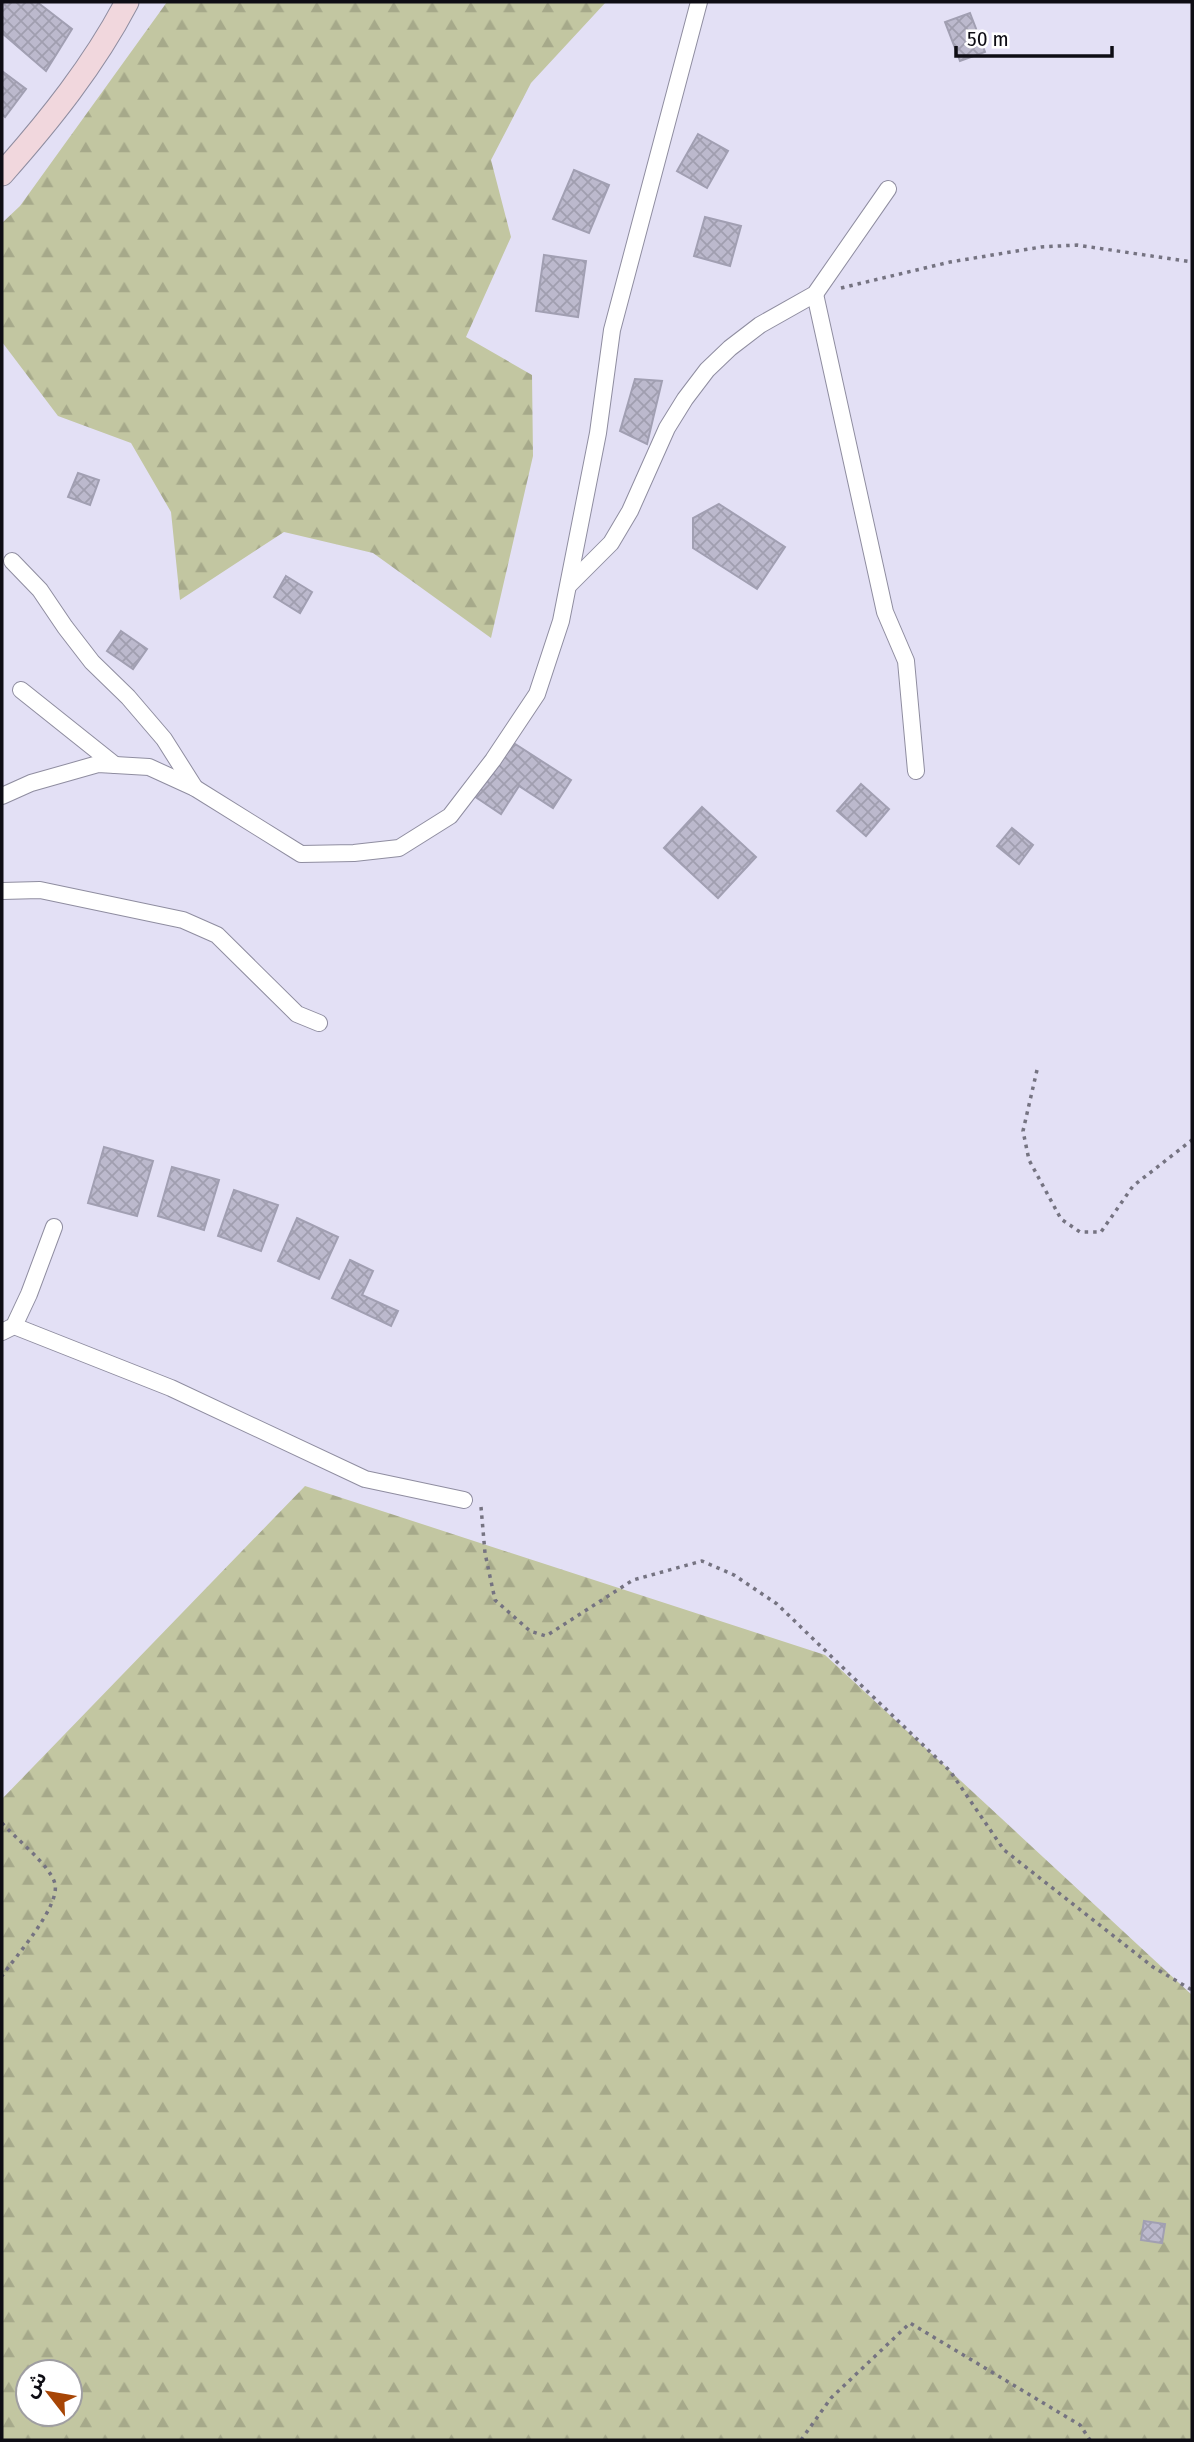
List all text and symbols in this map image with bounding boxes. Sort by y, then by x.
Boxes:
scale bar [956,14,1112,58]
text: 50 m [967,26,1009,52]
north arrow [14,2358,84,2428]
text: ش [18,2367,51,2402]

